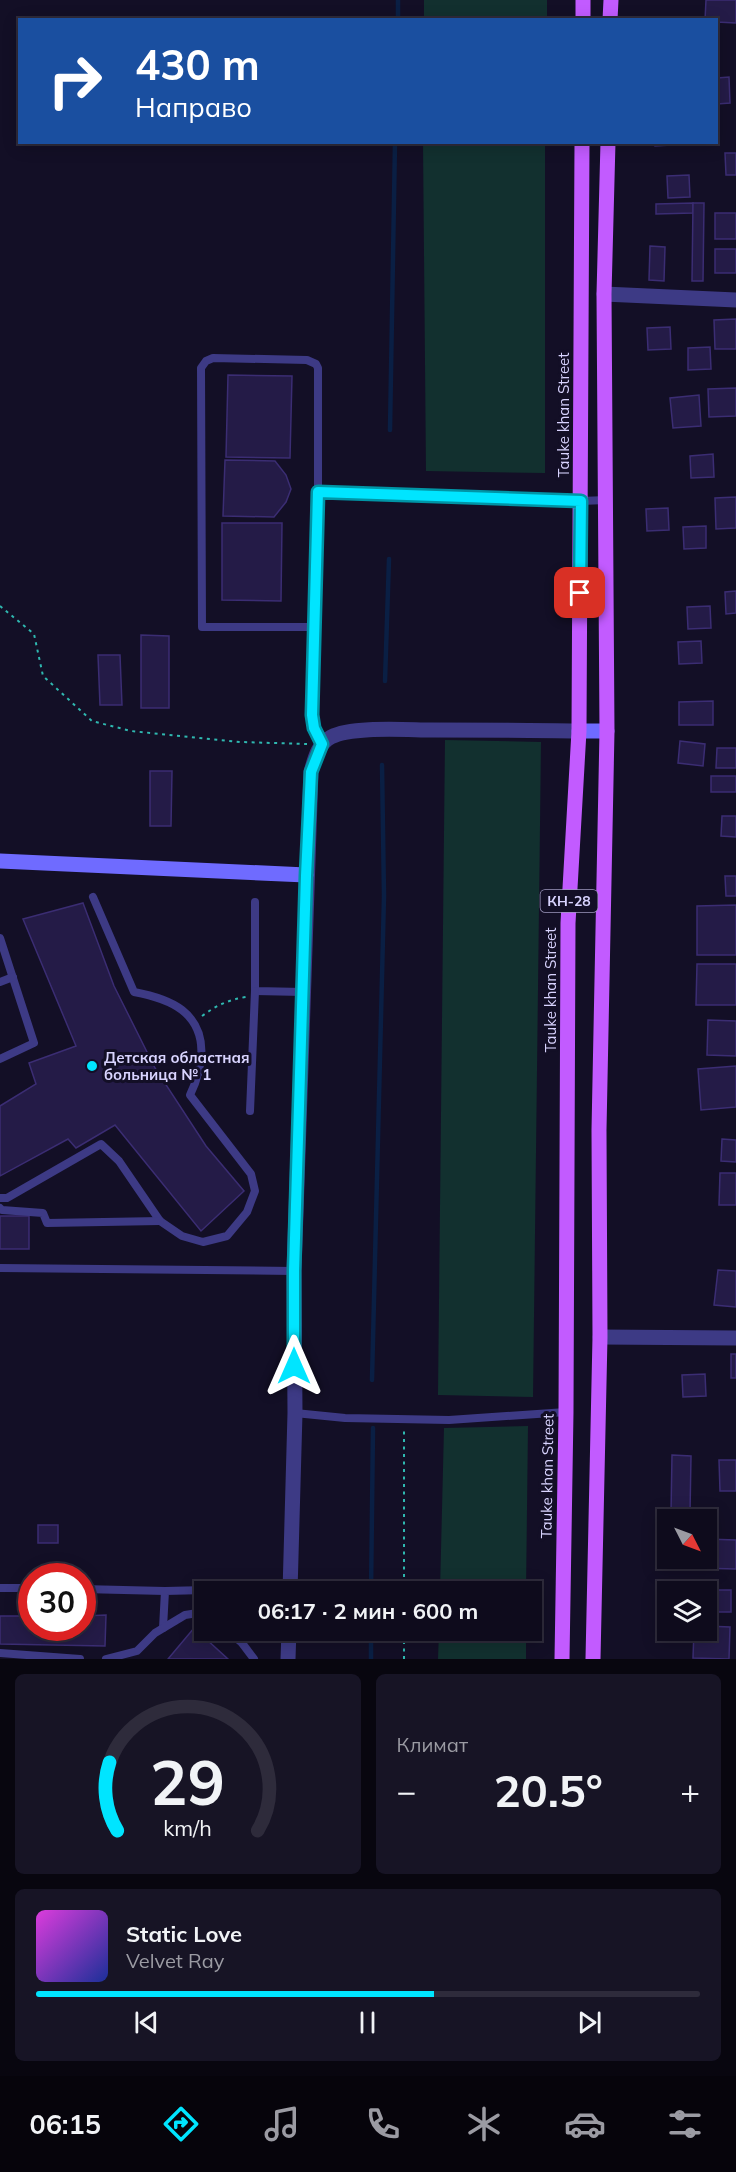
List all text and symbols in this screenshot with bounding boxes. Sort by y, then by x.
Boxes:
text: 430 m [135,38,260,91]
icon: right [36,42,114,120]
text: Направо [135,90,252,124]
street label: Tauke khan Street [554,353,573,477]
pin [554,567,605,618]
icon: arrive [563,576,596,609]
road number: КН-28 [540,890,598,912]
street label: Tauke khan Street [541,928,560,1052]
place label: Детская областная больница № 1 [104,1048,250,1084]
marker: Детская областная больница № 1 [85,1059,99,1073]
position arrow [262,1334,326,1398]
street label: Tauke khan Street [536,1413,558,1539]
north arrow [657,1509,717,1569]
map controls [657,1509,717,1641]
speed limit sign: 30 [18,1563,96,1641]
button: layers [657,1581,717,1641]
text: 06:17 · 2 мин · 600 m [258,1597,478,1625]
text: Климат [397,1732,468,1757]
text: 29 [150,1742,225,1821]
text: 20.5° [494,1762,603,1818]
text: − [397,1770,416,1811]
text: + [680,1770,700,1811]
text: km/h [163,1814,212,1841]
text: Static Love [126,1920,242,1948]
text: Velvet Ray [126,1948,224,1973]
icon: previous [130,2006,163,2039]
icon: pause [351,2006,384,2039]
icon: next [573,2006,606,2039]
icon: directions [160,2103,202,2145]
icon: music [261,2103,303,2145]
icon: phone [362,2103,404,2145]
icon: climate [463,2103,505,2145]
icon: car [564,2103,606,2145]
icon: filters [664,2103,706,2145]
text: 06:15 [29,2107,101,2141]

